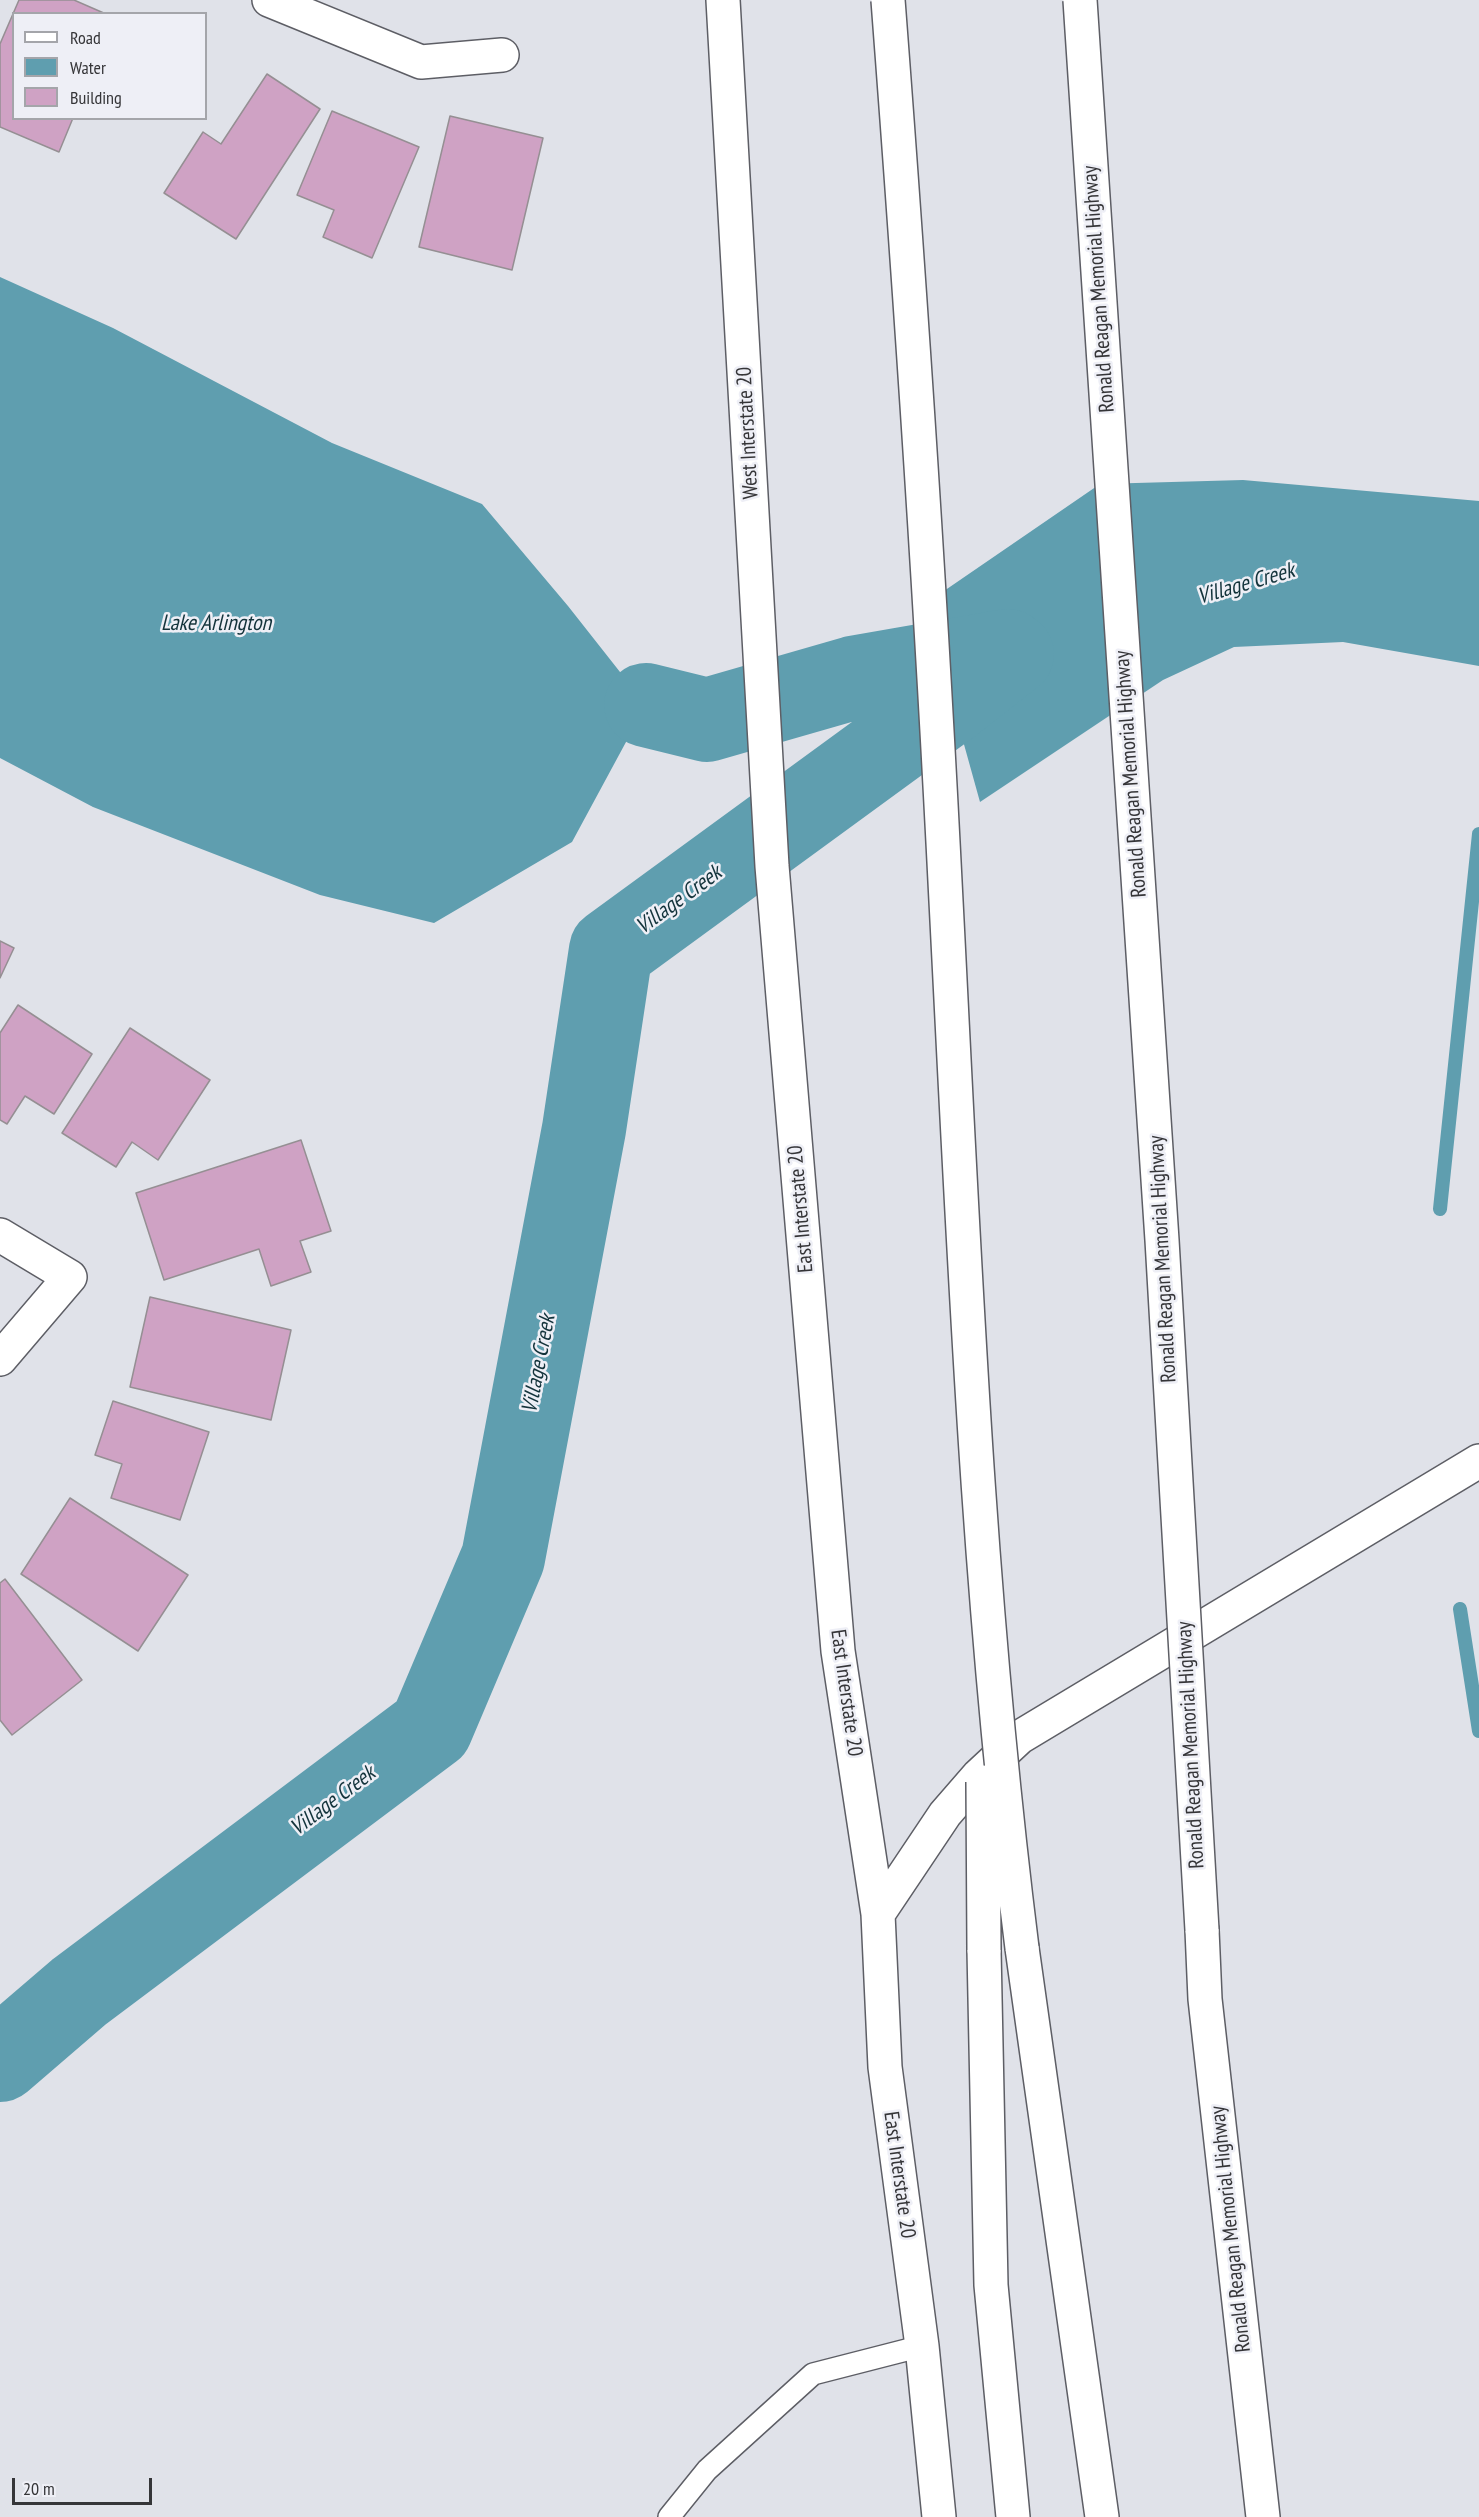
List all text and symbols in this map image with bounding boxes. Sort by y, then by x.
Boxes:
legend [12,12,207,120]
text: Road [70,26,101,49]
text: Water [70,56,106,79]
text: Building [70,86,122,109]
street label: Ronald Reagan Memorial Highway [1078,165,1120,413]
street label: West Interstate 20 [732,366,764,500]
water label: Village Creek [1194,558,1298,610]
water label: Lake Arlington [161,611,271,637]
street label: Ronald Reagan Memorial Highway [1110,650,1152,898]
water label: Village Creek [631,860,727,940]
street label: Ronald Reagan Memorial Highway [1144,1135,1182,1383]
street label: East Interstate 20 [783,1144,819,1274]
water label: Village Creek [517,1313,561,1415]
street label: Ronald Reagan Memorial Highway [1172,1621,1210,1869]
street label: East Interstate 20 [825,1628,867,1758]
water label: Village Creek [285,1760,381,1842]
street label: Ronald Reagan Memorial Highway [1206,2105,1256,2353]
street label: East Interstate 20 [878,2110,920,2240]
scale bar [15,2466,154,2504]
text: 20 m [23,2477,55,2500]

